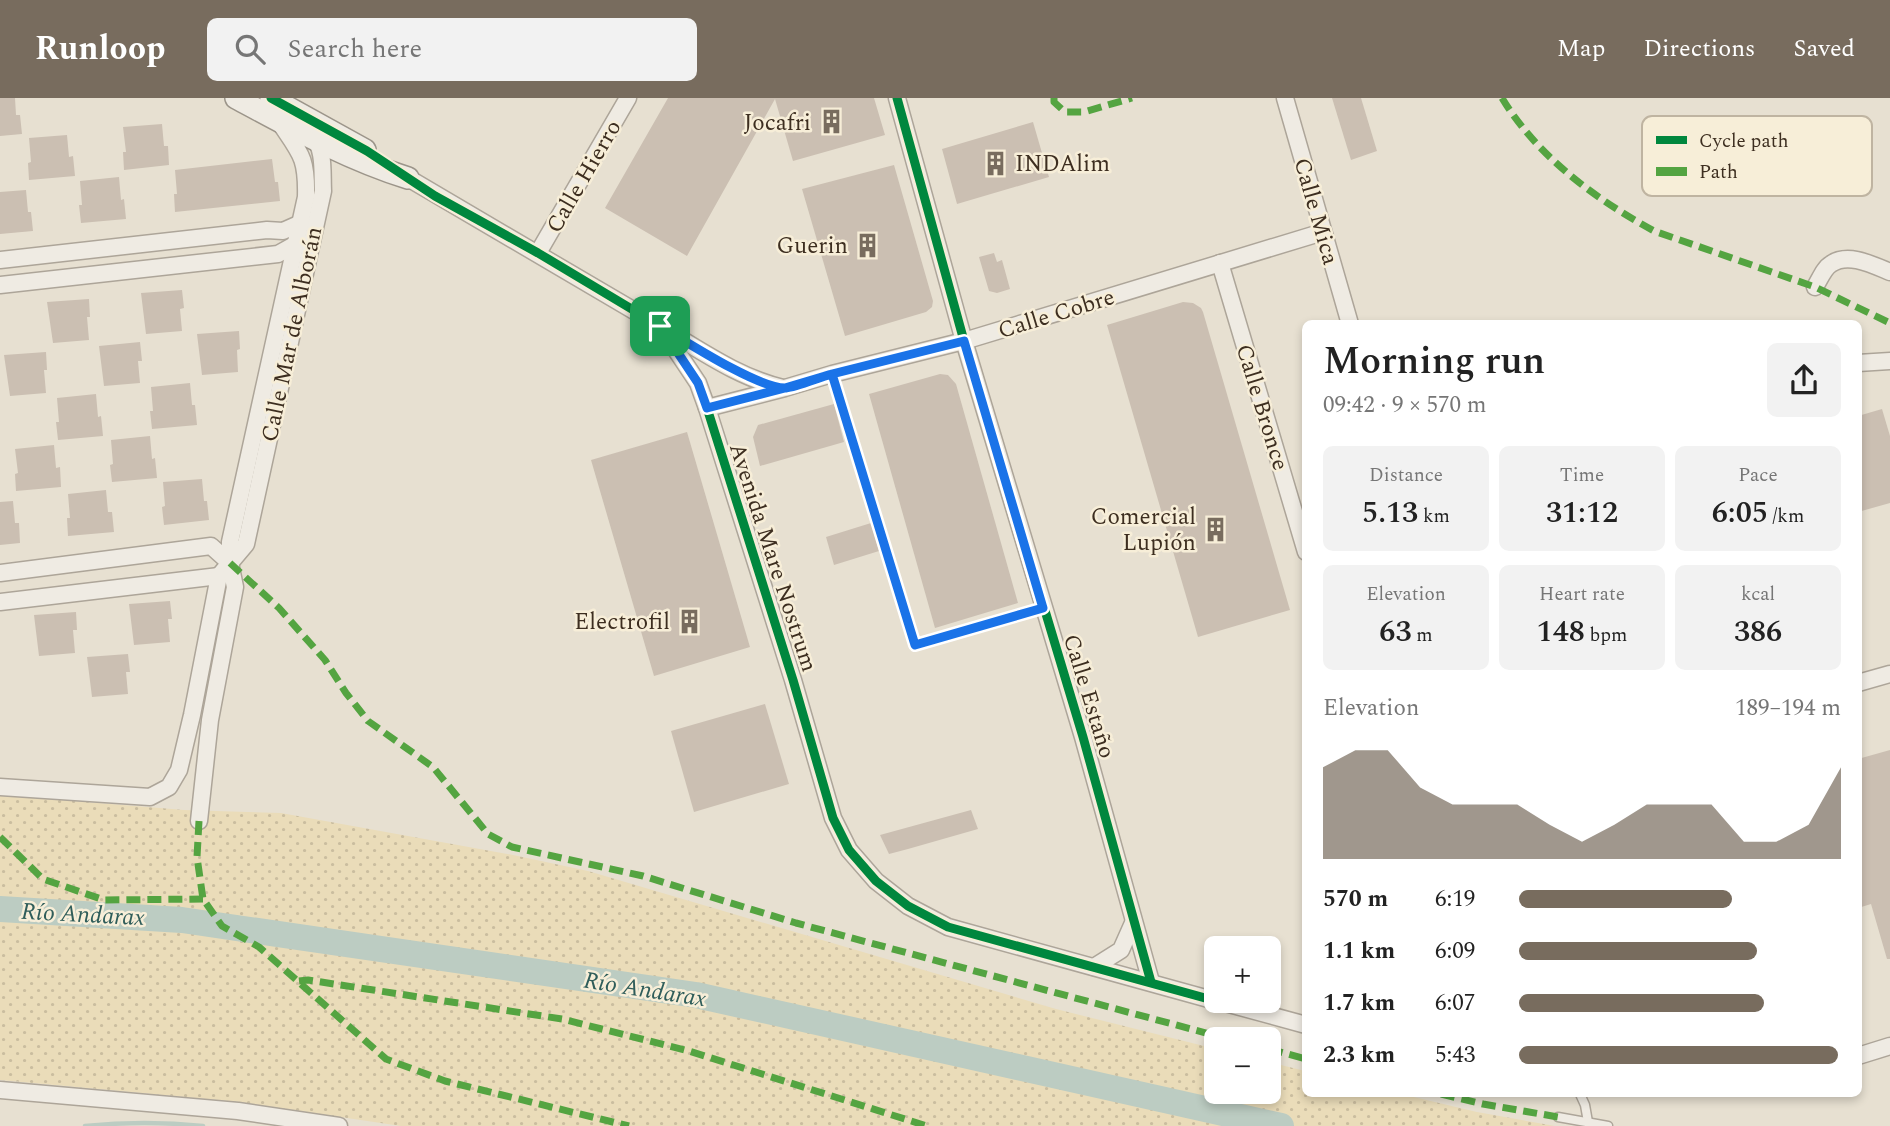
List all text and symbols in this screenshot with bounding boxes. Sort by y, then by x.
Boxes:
search box [207,18,697,81]
text: Runloop [35,24,165,74]
text: Search here [287,29,422,69]
icon: search [231,30,269,68]
text: Map [1557,31,1605,67]
text: Directions [1643,31,1755,67]
text: Saved [1793,31,1855,67]
place label: Jocafri [744,106,811,141]
building icon: Jocafri [817,108,845,136]
street label: Calle Hierro [538,113,631,240]
legend [1642,116,1872,196]
text: Cycle path [1699,127,1789,156]
place label: INDAlim [1015,147,1110,182]
building icon: INDAlim [981,149,1009,177]
street label: Calle Mica [1284,154,1348,269]
text: Path [1699,158,1738,187]
street label: Calle Mar de Alborán [253,223,332,445]
place label: Guerin [777,229,848,264]
building icon: Guerin [854,231,882,259]
street label: Calle Cobre [994,280,1119,349]
pin [630,296,690,356]
icon: arrive [641,307,679,345]
text: Morning run [1323,333,1545,391]
street label: Calle Bronce [1226,340,1297,475]
button: share [1767,343,1841,417]
text: 09:42 · 9 × 570 m [1323,388,1487,423]
street label: Avenida Mare Nostrum [719,438,826,676]
text: Distance [1369,461,1443,490]
text: Time [1560,461,1604,490]
text: Pace [1738,461,1778,490]
text: 5.13 [1362,490,1418,536]
text: 31:12 [1546,490,1618,536]
text: 6:05 [1712,490,1768,536]
place label: Comercial Lupión [1091,500,1196,561]
text: km [1418,502,1450,531]
text: /km [1768,502,1804,531]
building icon: Comercial Lupión [1202,515,1230,543]
text: Elevation [1366,580,1446,609]
text: Heart rate [1539,580,1625,609]
text: kcal [1741,580,1775,609]
place label: Electrofil [574,605,670,640]
building icon: Electrofil [676,607,704,635]
text: 63 [1379,609,1412,655]
text: 148 [1537,609,1585,655]
text: 386 [1734,609,1782,655]
text: m [1412,621,1433,650]
text: bpm [1585,621,1627,650]
street label: Calle Estaño [1053,630,1124,763]
text: Elevation [1323,691,1419,726]
text: 189–194 m [1735,691,1841,726]
text: 570 m [1323,882,1388,917]
text: 6:19 [1435,882,1475,917]
water label: Río Andarax [20,894,146,936]
text: 1.1 km [1323,934,1395,969]
text: 6:09 [1435,934,1475,969]
map controls [1204,936,1281,1104]
button: + [1204,936,1281,1013]
water label: Río Andarax [581,963,709,1017]
text: 1.7 km [1323,986,1395,1021]
text: 6:07 [1435,986,1475,1021]
button: − [1204,1027,1281,1104]
text: 2.3 km [1323,1038,1395,1073]
text: 5:43 [1435,1038,1475,1073]

